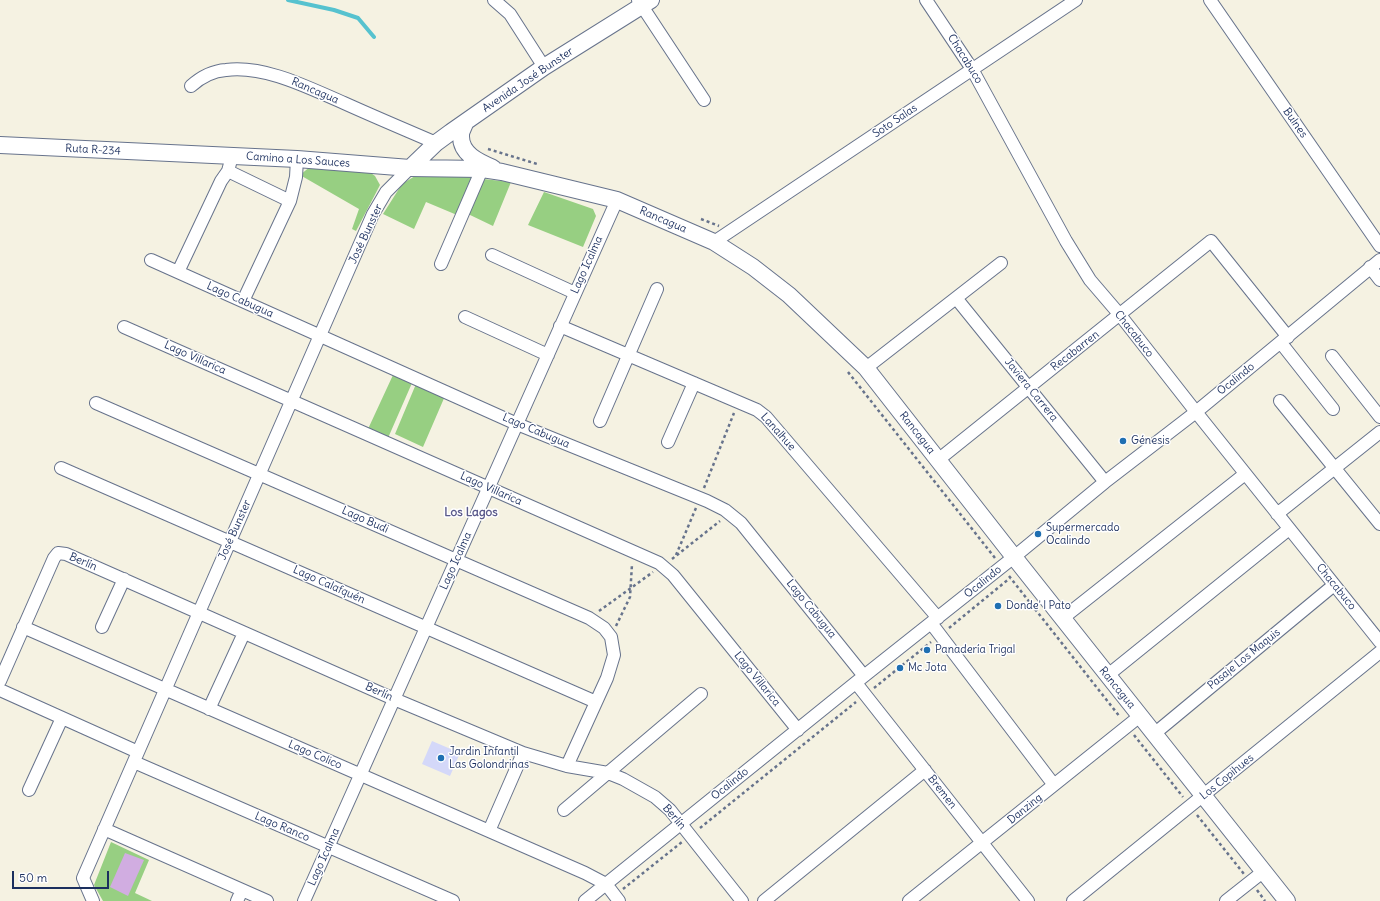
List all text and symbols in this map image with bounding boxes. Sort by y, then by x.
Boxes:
street label: Chacabuco [945,32,985,86]
street label: Avenida José Bunster [480,45,576,115]
street label: Rancagua [289,75,341,107]
street label: Soto Salas [870,101,920,141]
street label: Bulnes [1280,106,1310,140]
street label: Ruta R-234 [65,142,121,158]
street label: Camino a Los Sauces [246,150,350,170]
street label: José Bunster [346,202,386,266]
street label: Rancagua [637,204,689,236]
street label: Lago Icalma [568,234,606,296]
street label: Lago Cabugua [205,279,275,321]
street label: Chacabuco [1112,308,1156,360]
street label: Recabarren [1048,328,1102,374]
street label: Lago Villarica [162,338,228,378]
street label: Javiera Carrera [1001,356,1061,424]
street label: Ocalindo [1215,360,1257,398]
street label: Rancagua [896,409,938,457]
street label: Lago Cabugua [500,411,572,451]
street label: Lanalhue [758,411,798,453]
place label: Génesis [1131,434,1170,448]
marker: Génesis [1118,436,1128,446]
street label: Lago Villarica [458,469,524,509]
street label: José Bunster [216,498,254,562]
street label: Lago Budi [340,504,390,536]
district label: Los Lagos [444,506,498,520]
place label: Supermercado Ocalindo [1046,521,1120,547]
marker: Supermercado Ocalindo [1033,529,1043,539]
street label: Lago Icalma [437,530,475,592]
street label: Berlín [67,550,99,574]
street label: Chacabuco [1313,561,1359,613]
street label: Lago Calafquén [291,563,367,607]
street label: Ocalindo [962,563,1004,601]
street label: Lago Cabugua [783,577,839,641]
place label: Donde' l Pato [1006,599,1071,613]
marker: Donde' l Pato [993,601,1003,611]
street label: Pasaje Los Maquis [1205,626,1283,692]
place label: Panadería Trigal [935,643,1015,657]
marker: Panadería Trigal [922,645,932,655]
street label: Lago Villarica [731,649,783,709]
place label: Mc Jota [908,661,947,675]
marker: Mc Jota [895,663,905,673]
street label: Rancagua [1096,664,1138,712]
street label: Berlín [363,680,395,704]
street label: Lago Colico [286,738,344,772]
place label: Jardin Infantil Las Golondrinas [449,745,529,771]
street label: Los Copihues [1197,751,1257,803]
marker: Jardin Infantil Las Golondrinas [436,753,446,763]
street label: Ocalindo [709,765,751,803]
street label: Bremen [925,772,959,812]
street label: Danzing [1005,791,1045,827]
street label: Berlín [660,802,688,832]
street label: Lago Ranco [253,810,311,844]
street label: Lago Icalma [305,826,343,888]
scale bar [14,863,111,889]
text: 50 m [19,870,47,885]

